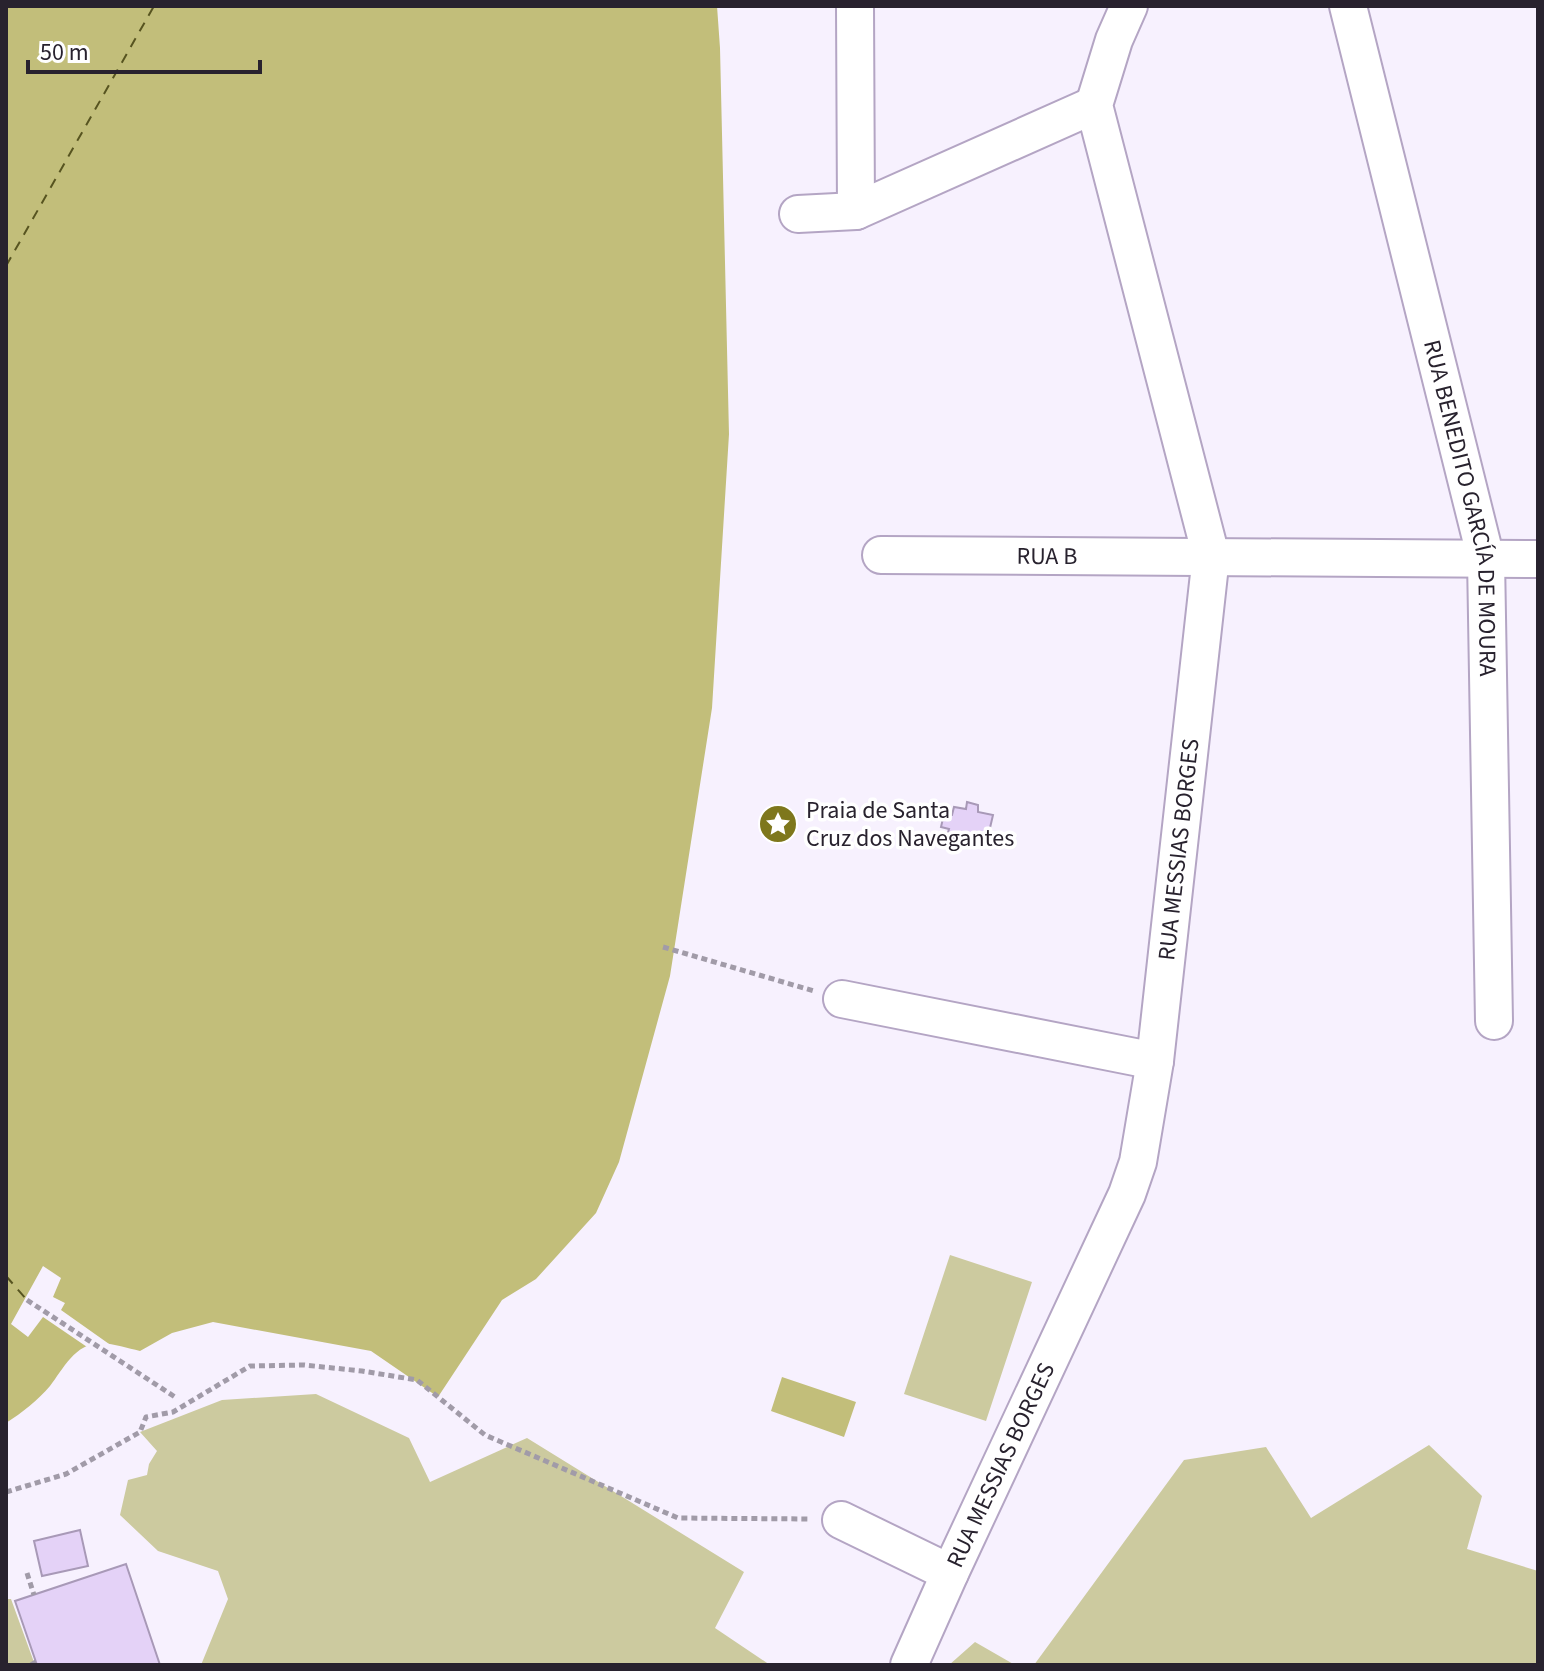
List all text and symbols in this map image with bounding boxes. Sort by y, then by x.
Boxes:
scale bar [28,24,260,74]
text: 50 m [40,35,89,70]
street label: RUA BENEDITO GARCÍA DE MOURA [1414,336,1506,677]
street label: RUA B [1017,538,1077,574]
street label: RUA MESSIAS BORGES [1149,737,1208,962]
place label: Praia de Santa Cruz dos Navegantes [806,793,1014,856]
place icon: Praia de Santa Cruz dos Navegantes [757,803,799,845]
street label: RUA MESSIAS BORGES [937,1356,1064,1573]

